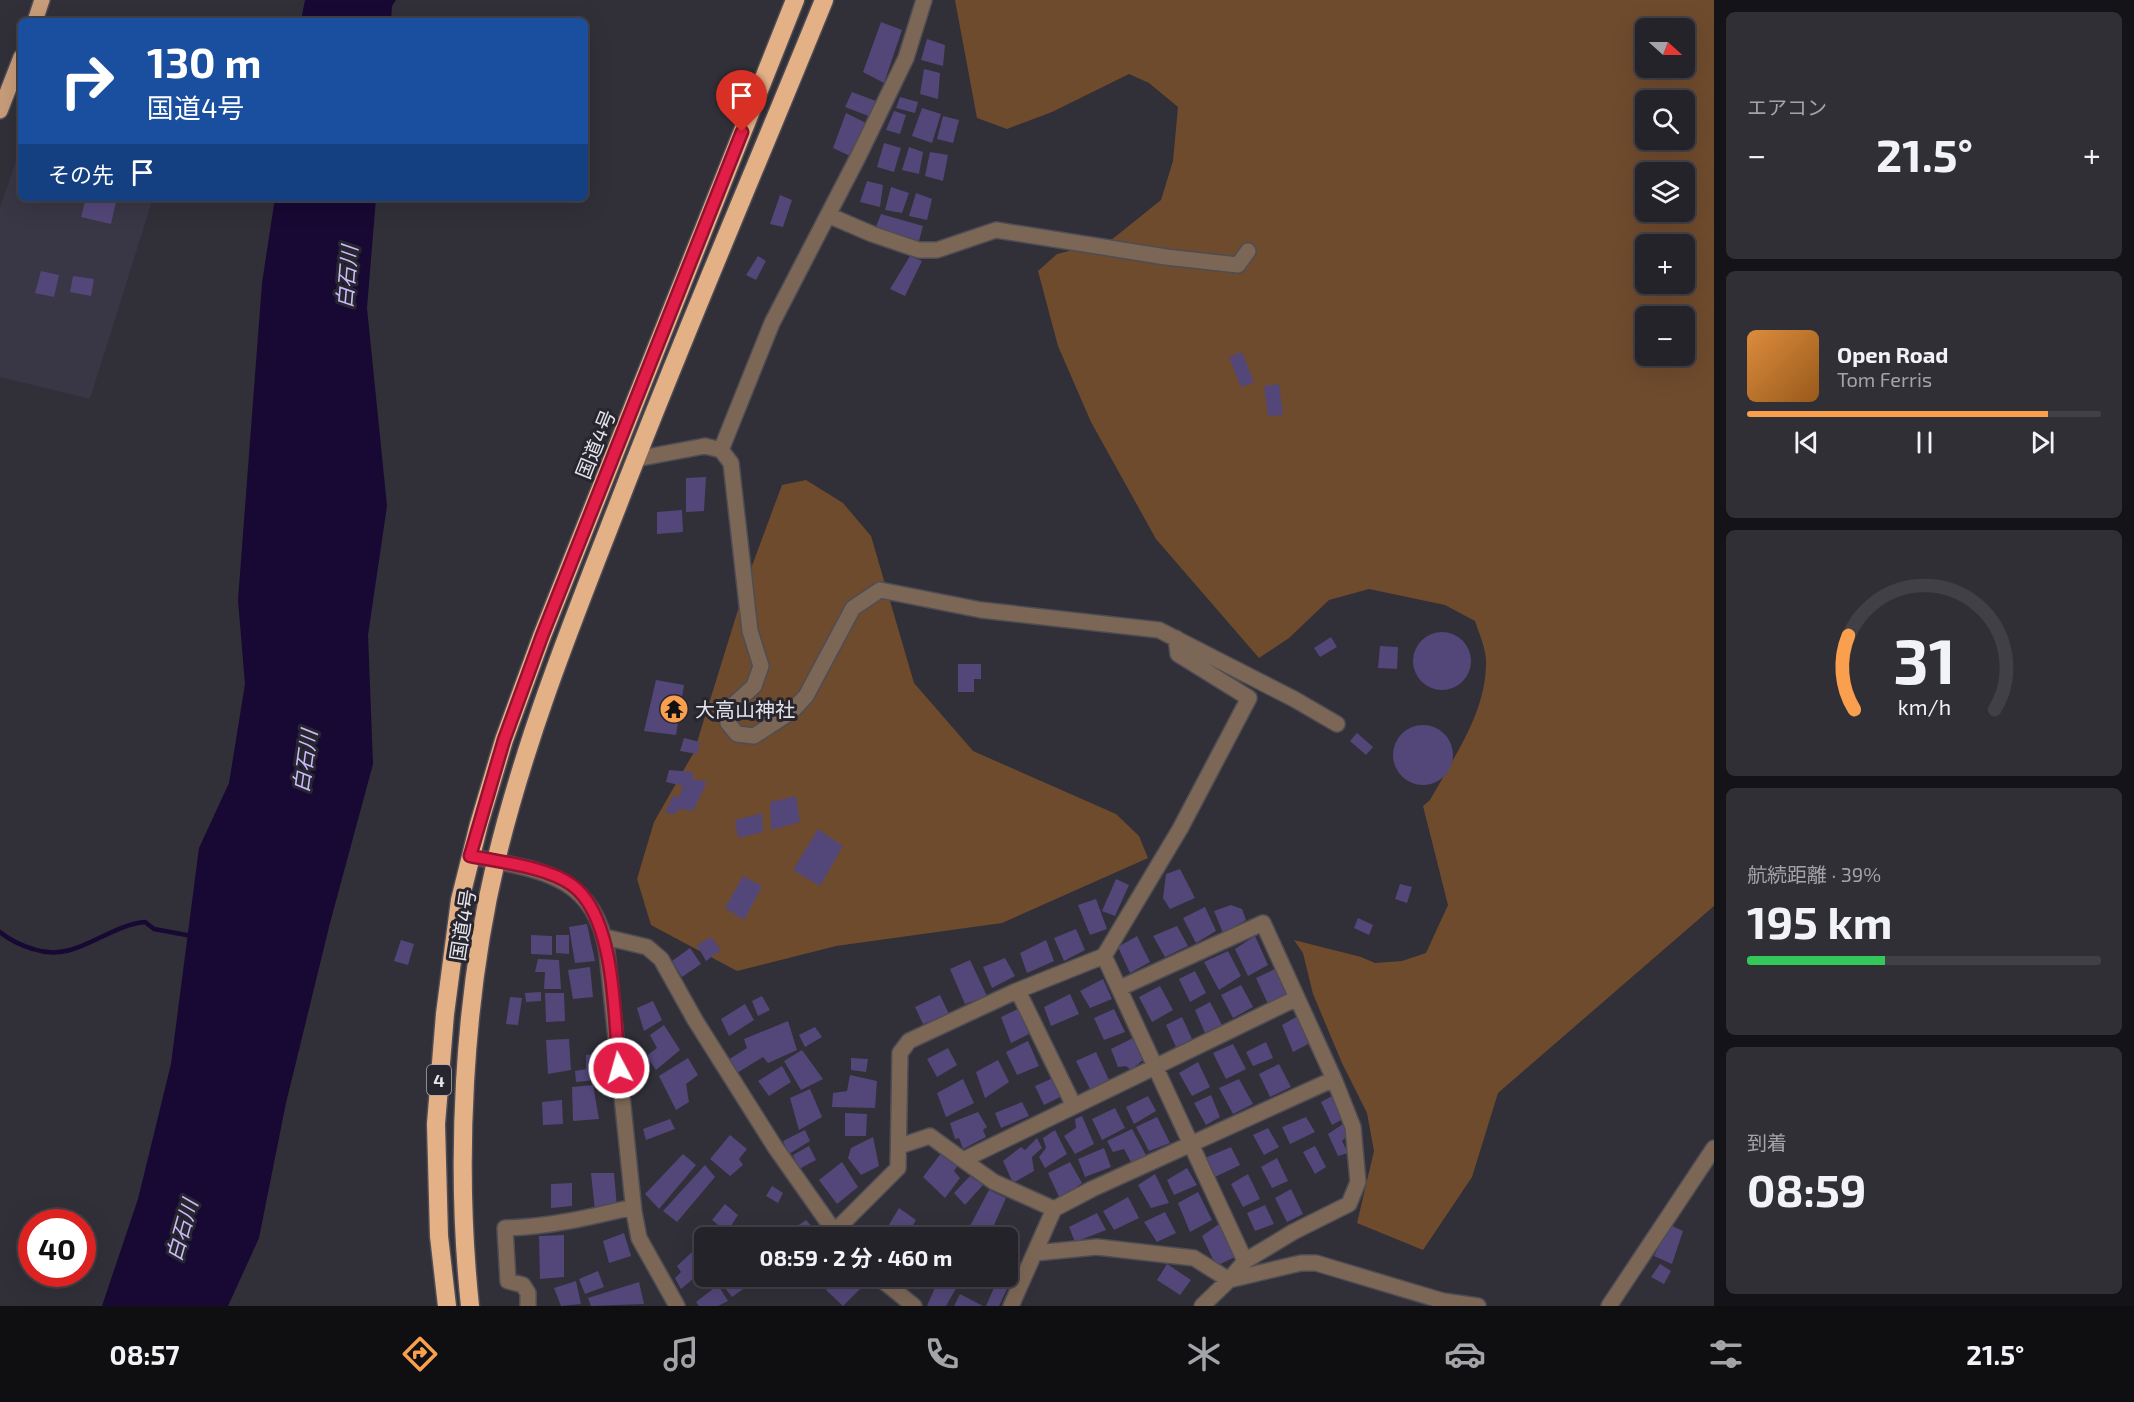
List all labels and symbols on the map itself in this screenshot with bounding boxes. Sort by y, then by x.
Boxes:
north arrow [1635,18,1695,78]
pin [716,70,767,132]
water label: 白石川 [331,243,361,309]
street label: 国道4号 [570,406,620,482]
temple icon: 大高山神社 [658,693,690,725]
place label: 大高山神社 [695,697,795,721]
water label: 白石川 [287,726,321,794]
street label: 国道4号 [444,887,480,963]
position arrow [587,1036,651,1100]
road number: 4 [427,1065,451,1095]
water label: 白石川 [160,1194,202,1264]
speed limit sign: 40 [18,1209,96,1287]

